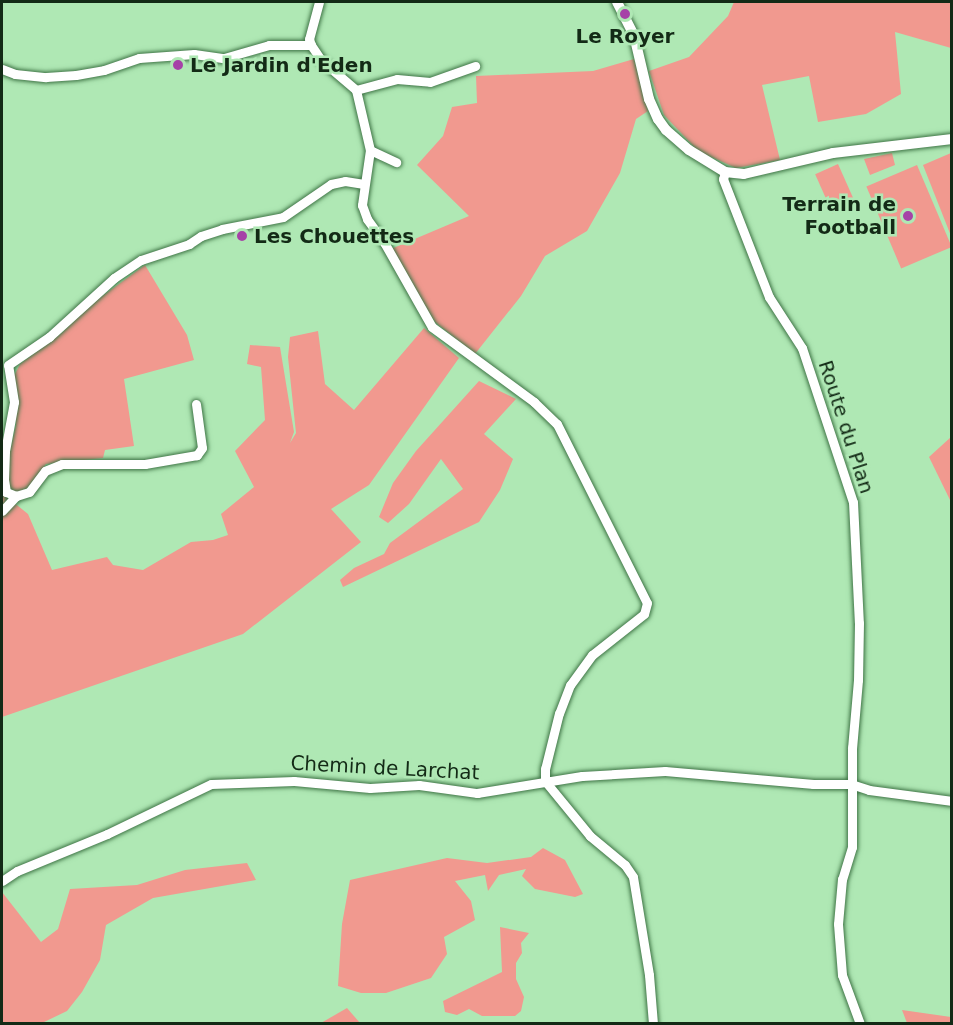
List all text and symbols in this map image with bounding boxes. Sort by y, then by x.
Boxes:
marker: Le Royer [618,7,632,21]
place label: Le Royer [576,24,674,48]
place label: Le Jardin d'Eden [190,53,373,77]
marker: Le Jardin d'Eden [171,58,185,72]
place label: Terrain de Football [782,192,896,239]
marker: Terrain de Football [901,209,915,223]
place label: Les Chouettes [254,224,414,248]
marker: Les Chouettes [235,229,249,243]
street label: Route du Plan [813,357,879,497]
street label: Chemin de Larchat [290,751,480,785]

